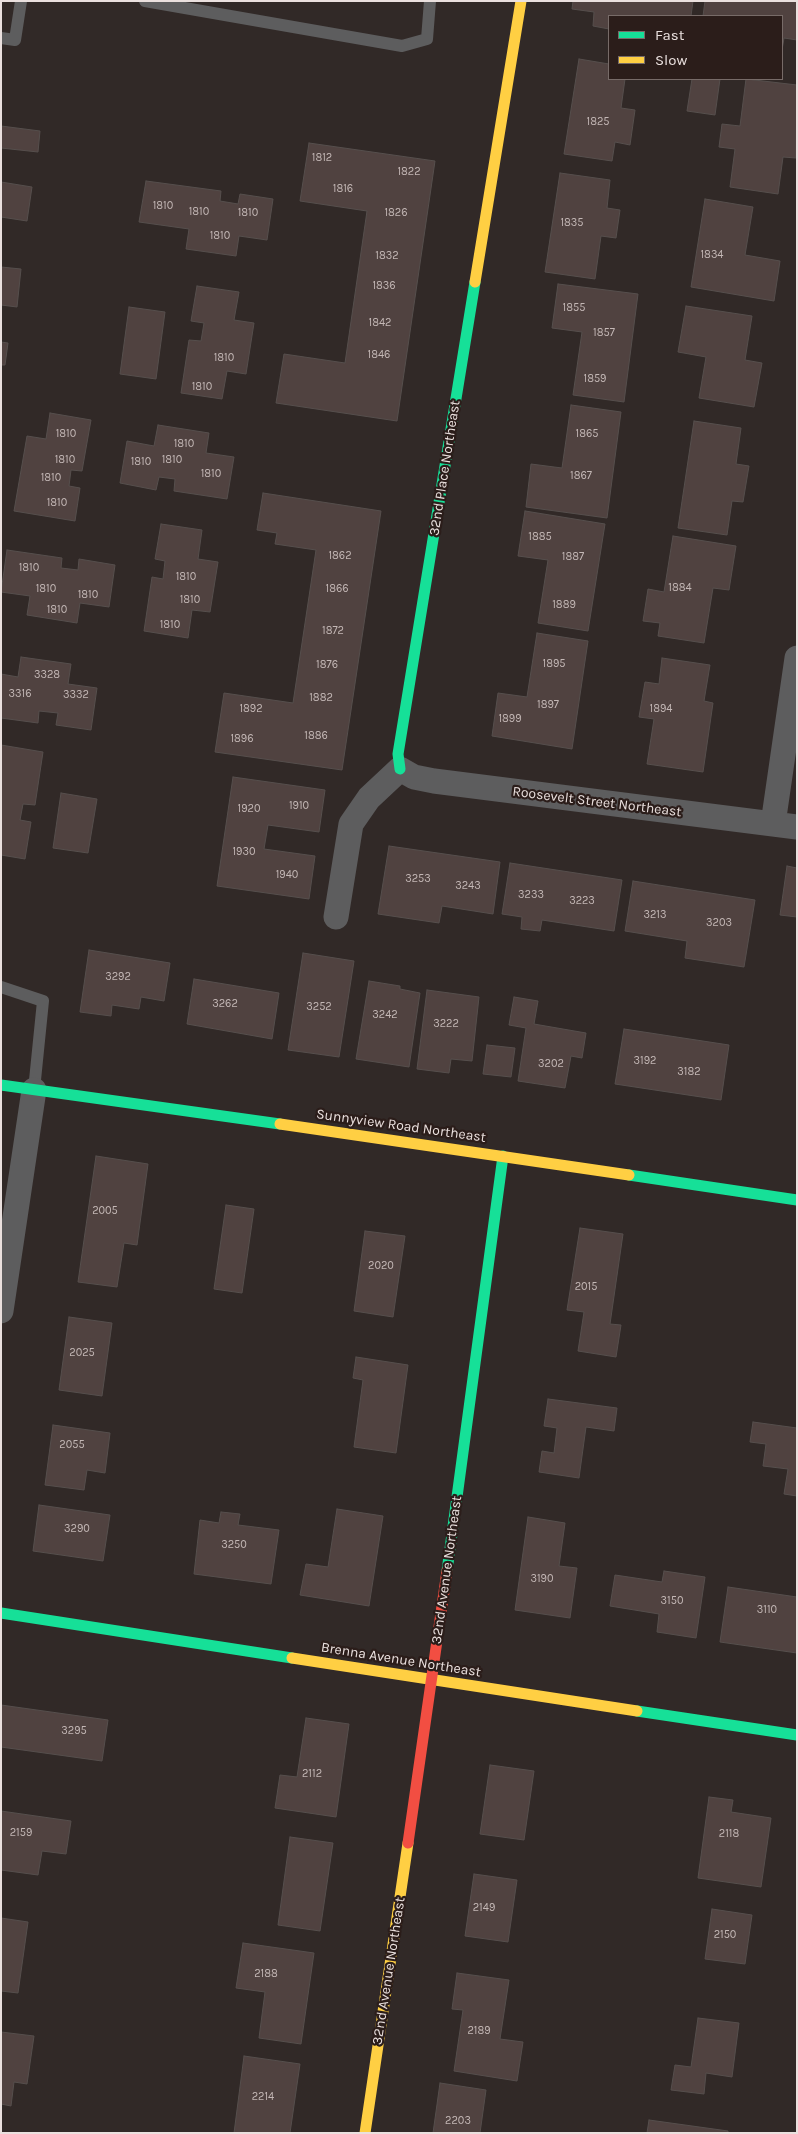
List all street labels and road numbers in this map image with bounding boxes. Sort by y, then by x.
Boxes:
street label: 32nd Place Northeast [426,399,464,537]
street label: Roosevelt Street Northeast [511,783,683,821]
street label: Sunnyview Road Northeast [315,1106,487,1146]
street label: 32nd Avenue Northeast [428,1495,466,1645]
street label: Brenna Avenue Northeast [320,1639,482,1681]
street label: 32nd Avenue Northeast [369,1896,409,2046]

